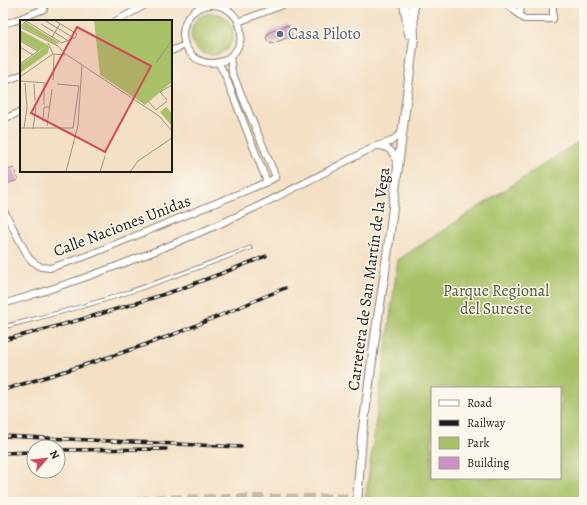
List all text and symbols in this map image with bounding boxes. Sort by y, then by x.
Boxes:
inset map [20,20,172,172]
place label: Casa Piloto [288,23,361,45]
marker: Casa Piloto [275,29,285,39]
street label: Carretera de San Martín de la Vega [342,165,396,392]
street label: Calle Naciones Unidas [50,190,194,262]
park label: Parque Regional del Sureste [443,280,549,320]
legend [431,387,561,479]
text: Road [467,395,493,411]
text: Railway [467,415,506,431]
text: Park [467,435,490,451]
north arrow [26,439,66,479]
text: N [46,447,63,462]
text: Building [467,455,509,471]

